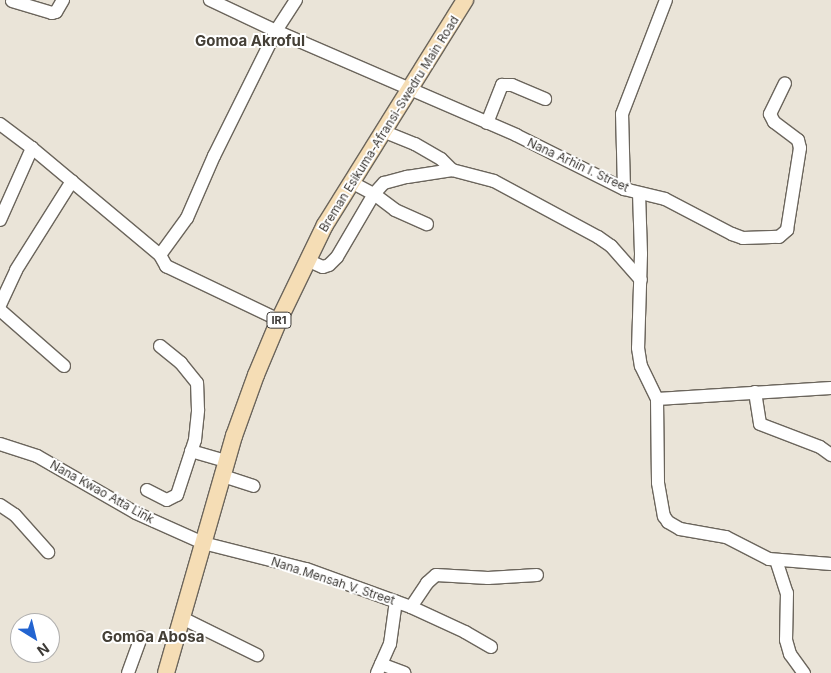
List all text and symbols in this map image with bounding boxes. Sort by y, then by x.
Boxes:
street label: Breman Esikuma-Afransi-Swedru Main Road [316,13,462,235]
district label: Gomoa Akroful [195,32,305,50]
street label: Nana Arhin I. Street [525,135,631,195]
road number: IR1 [265,312,293,328]
street label: Nana Kwao Atta Link [48,457,156,527]
street label: Nana Mensah V. Street [269,554,397,608]
north arrow [10,613,60,663]
district label: Gomoa Abosa [102,628,204,646]
text: N [34,640,53,660]

